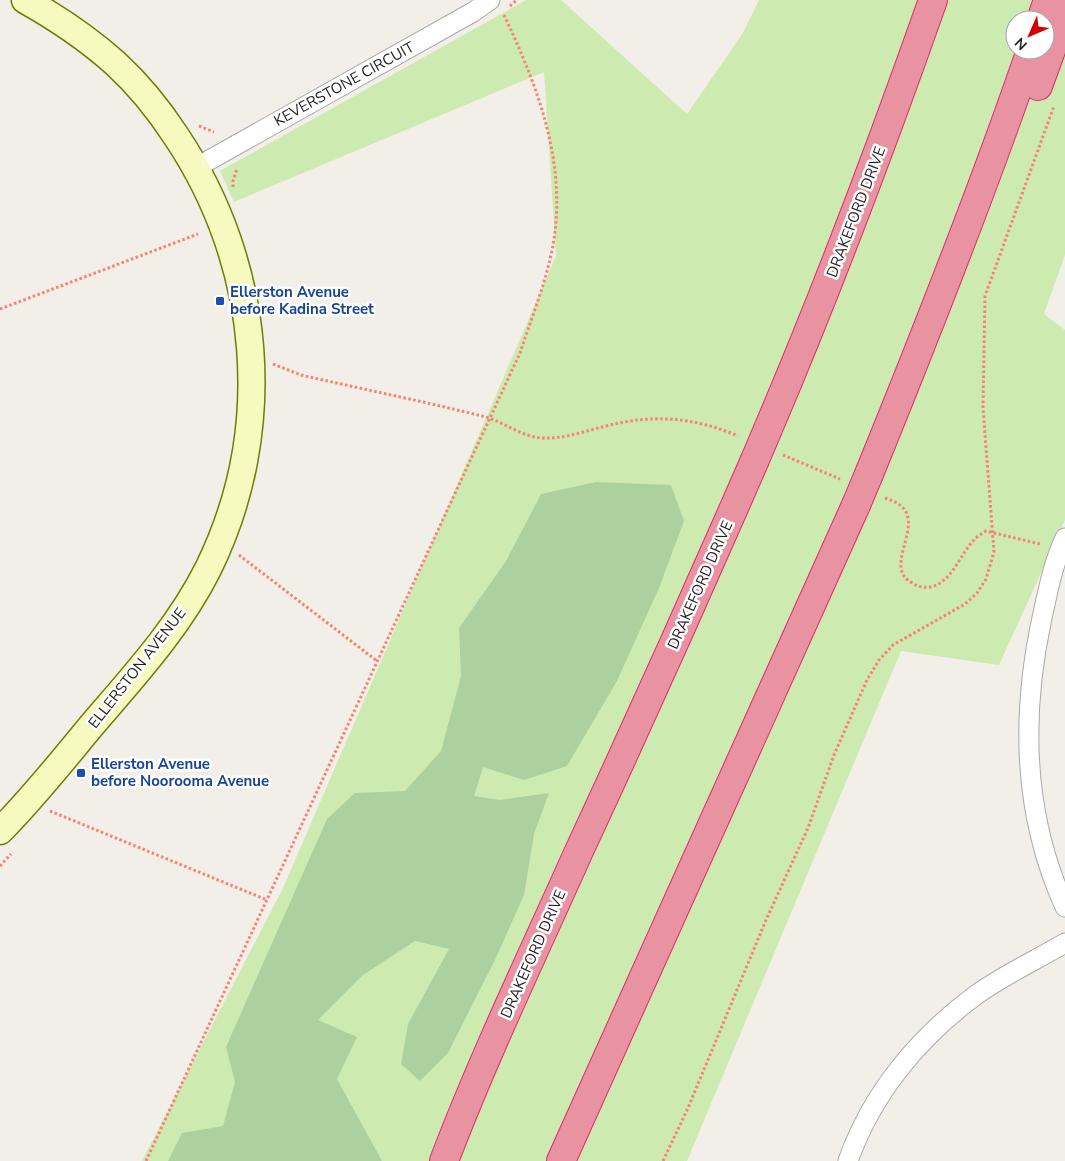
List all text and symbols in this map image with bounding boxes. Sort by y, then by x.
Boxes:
north arrow [1005,10,1055,60]
text: N [1011,33,1032,54]
street label: KEVERSTONE CIRCUIT [270,37,418,131]
street label: DRAKEFORD DRIVE [822,144,890,280]
place label: Ellerston Avenue before Kadina Street [230,282,374,319]
marker: Ellerston Avenue before Kadina Street [214,295,226,307]
street label: DRAKEFORD DRIVE [663,518,737,652]
street label: ELLERSTON AVENUE [84,604,190,732]
place label: Ellerston Avenue before Noorooma Avenue [91,754,269,791]
marker: Ellerston Avenue before Noorooma Avenue [75,767,87,779]
street label: DRAKEFORD DRIVE [496,887,570,1021]

